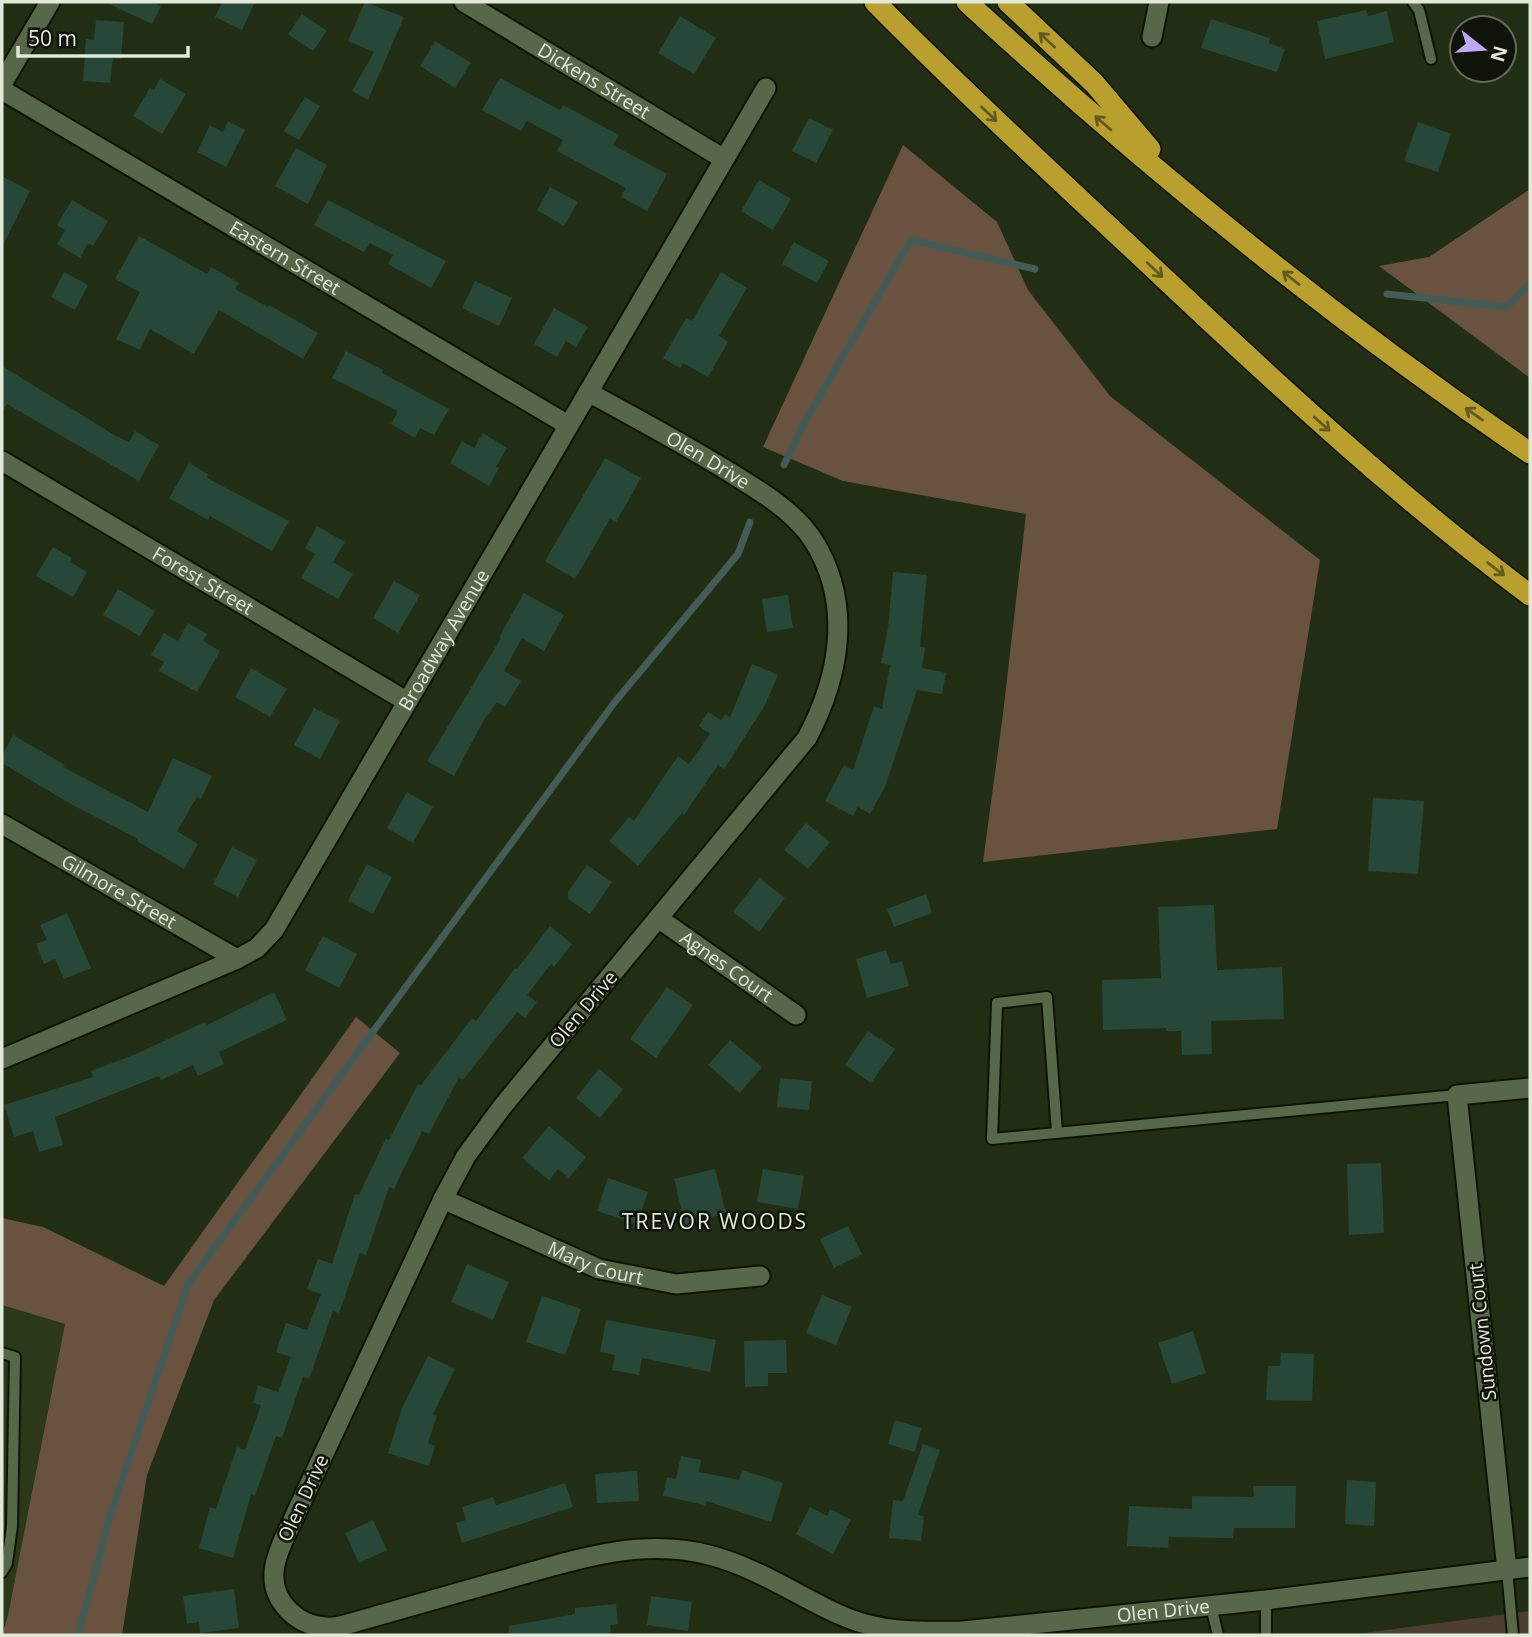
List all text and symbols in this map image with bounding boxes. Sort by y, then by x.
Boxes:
scale bar [18,14,187,58]
north arrow [1448,14,1518,84]
text: 50 m [28,24,77,52]
one-way arrow [1039,32,1056,49]
street label: Dickens Street [533,37,655,125]
text: N [1485,43,1514,65]
one-way arrow [980,105,997,122]
one-way arrow [1094,115,1112,131]
street label: Eastern Street [225,215,346,301]
one-way arrow [1146,261,1163,278]
one-way arrow [1283,271,1301,286]
one-way arrow [1465,407,1484,421]
one-way arrow [1313,416,1331,432]
street label: Olen Drive [662,425,755,495]
street label: Forest Street [148,540,259,621]
one-way arrow [1487,562,1505,577]
street label: Broadway Avenue [392,564,495,715]
street label: Gilmore Street [57,848,182,935]
street label: Agnes Court [675,925,779,1008]
street label: Olen Drive [543,965,623,1053]
district label: TREVOR WOODS [622,1207,808,1235]
street label: Mary Court [544,1235,646,1290]
street label: Sundown Court [1462,1262,1502,1402]
street label: Olen Drive [271,1450,335,1546]
street label: Olen Drive [1115,1593,1211,1628]

